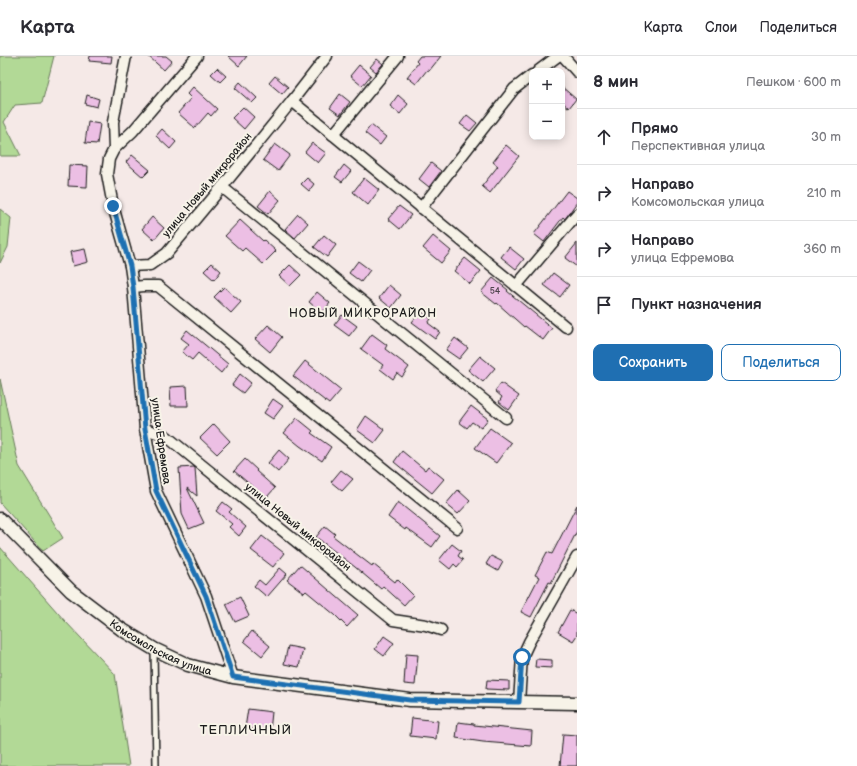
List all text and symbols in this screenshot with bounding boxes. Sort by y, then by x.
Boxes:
text: Карта [20,16,74,39]
text: Карта [643,19,683,36]
text: Слои [705,19,737,36]
text: Поделиться [759,19,837,36]
map controls [529,68,565,140]
button: + [529,68,565,104]
text: 8 мин [593,72,639,92]
text: Пешком · 600 m [746,74,841,90]
button: − [529,104,565,140]
text: Прямо [631,119,678,138]
icon: ahead [593,126,615,148]
text: 30 m [811,129,841,145]
street label: улица Новый микрорайон [159,130,255,240]
text: Перспективная улица [631,138,765,154]
text: Направо [631,175,694,194]
icon: right [593,182,615,204]
text: 210 m [807,185,841,201]
text: Комсомольская улица [631,194,764,210]
route end [104,197,122,215]
text: Направо [631,231,694,250]
icon: right [593,238,615,260]
text: 360 m [803,241,841,257]
text: улица Ефремова [631,250,734,266]
house number: 54 [490,286,501,297]
icon: arrive [593,294,615,316]
text: Пункт назначения [631,295,762,314]
district label: НОВЫЙ МИКРОРАЙОН [289,306,437,321]
button: Сохранить [593,344,713,381]
button: Поделиться [721,344,841,381]
street label: улица Ефремова [148,397,174,486]
street label: улица Новый микрорайон [242,480,354,574]
street label: Комсомольская улица [107,616,214,678]
route start [513,648,531,666]
district label: ТЕПЛИЧНЫЙ [200,722,292,738]

